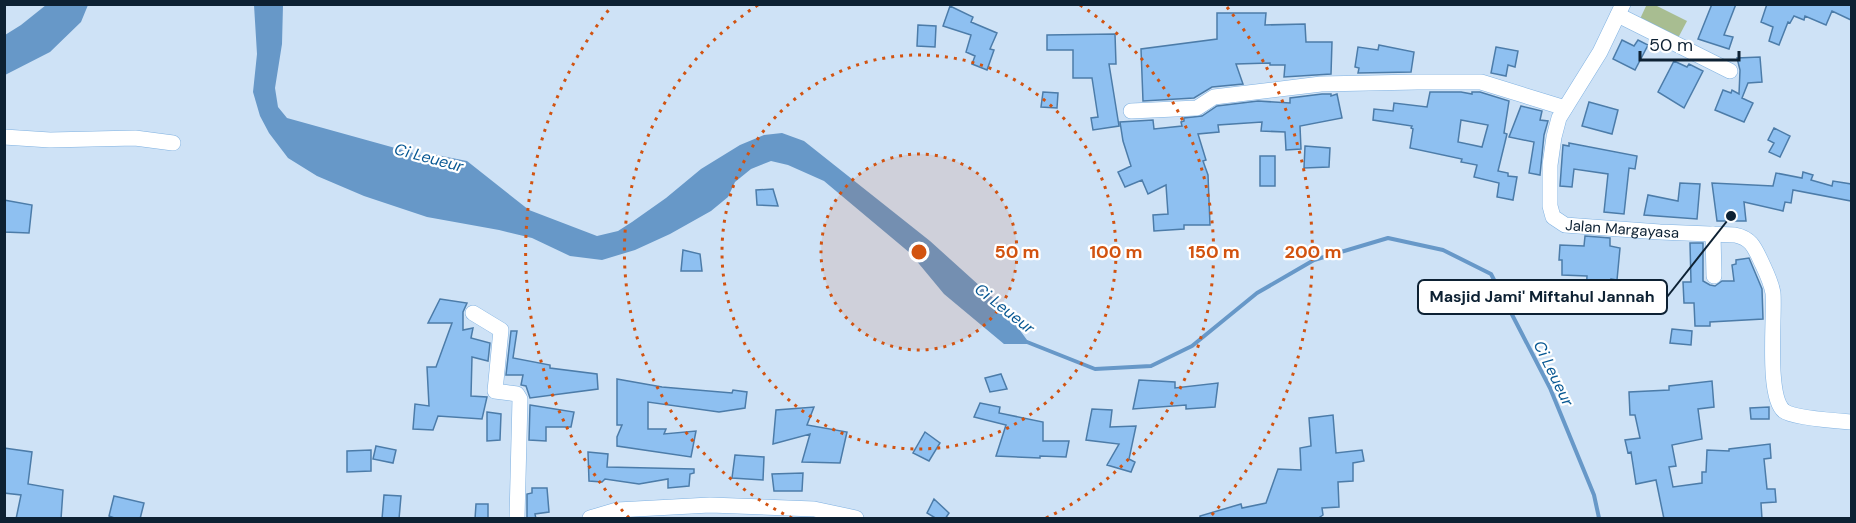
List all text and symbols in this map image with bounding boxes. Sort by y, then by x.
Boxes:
scale bar [1640,24,1739,62]
text: 50 m [1649,33,1693,57]
water label: Ci Leueur [392,138,467,177]
street label: Jalan Margayasa [1565,215,1679,243]
text: 50 m [994,240,1040,264]
text: 100 m [1089,240,1143,264]
text: 150 m [1188,240,1240,264]
text: 200 m [1285,240,1341,264]
centre of rings [909,242,929,262]
water label: Ci Leueur [970,278,1040,339]
callout: Masjid Jami' Miftahul Jannah [1418,280,1667,314]
text: Masjid Jami' Miftahul Jannah [1429,286,1655,307]
water label: Ci Leueur [1529,337,1579,410]

